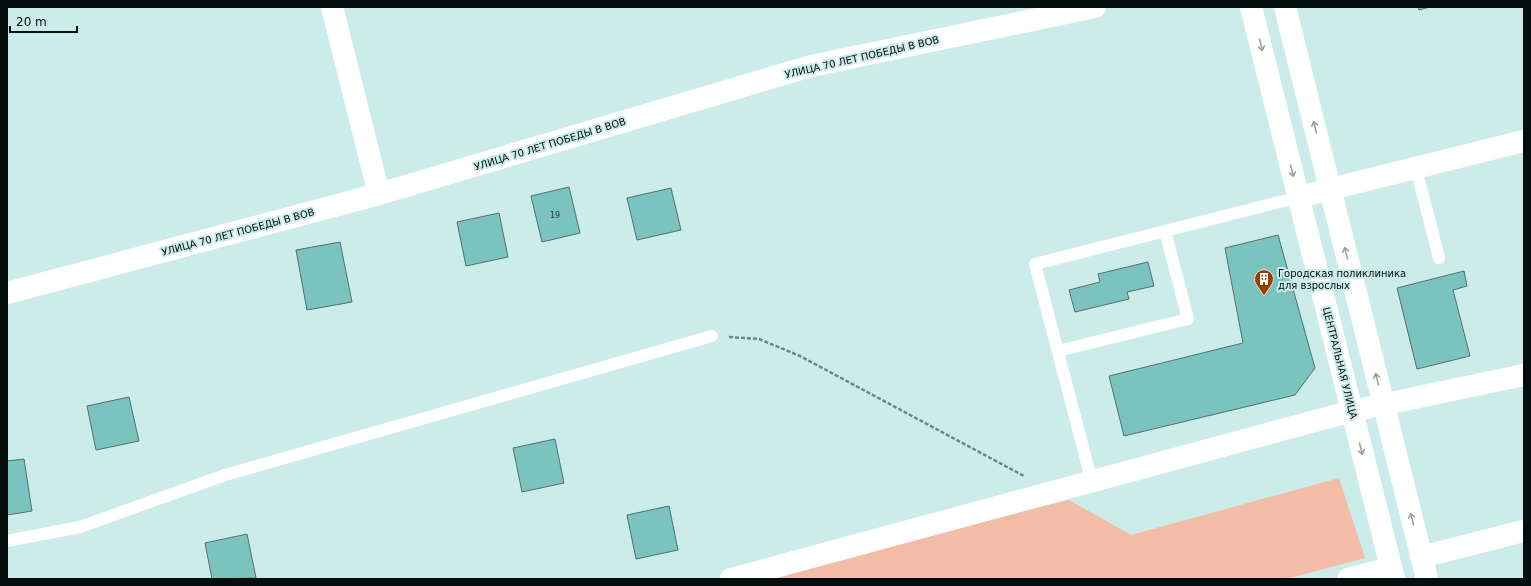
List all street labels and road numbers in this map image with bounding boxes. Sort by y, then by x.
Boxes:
street label: УЛИЦА 70 ЛЕТ ПОБЕДЫ В ВОВ [784,34,940,80]
street label: УЛИЦА 70 ЛЕТ ПОБЕДЫ В ВОВ [473,116,627,172]
street label: УЛИЦА 70 ЛЕТ ПОБЕДЫ В ВОВ [160,206,316,258]
street label: ЦЕНТРАЛЬНАЯ УЛИЦА [1321,306,1359,420]

